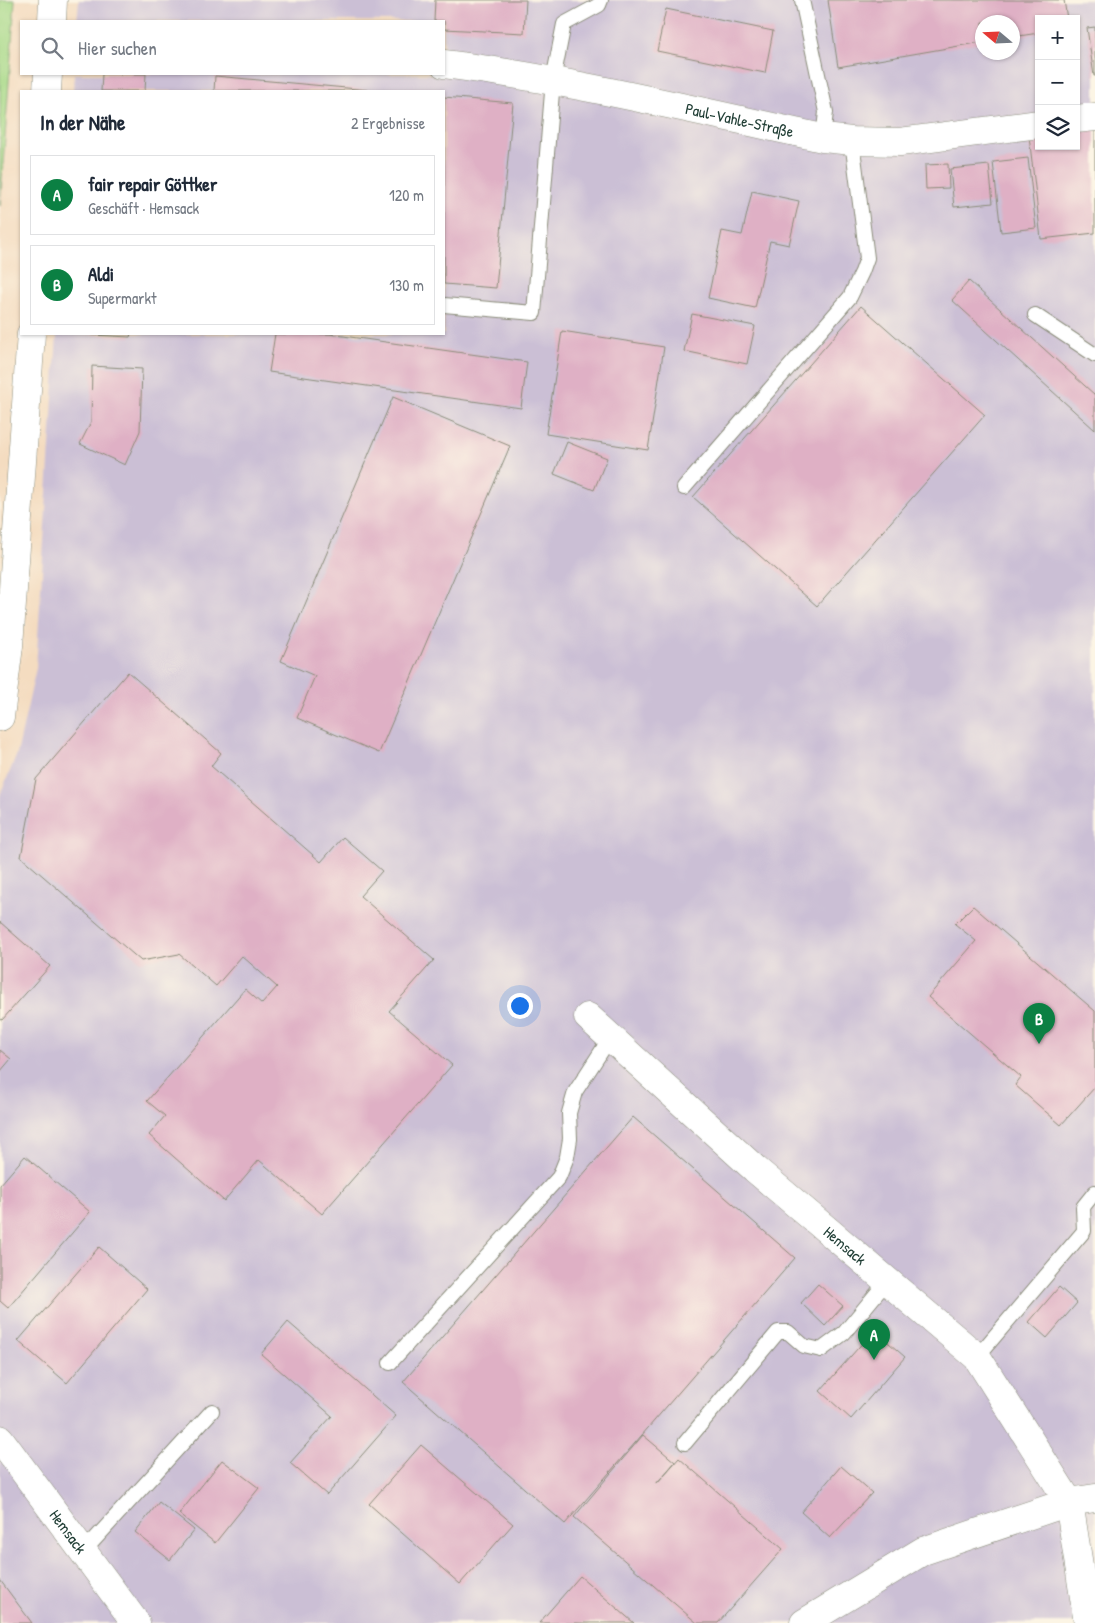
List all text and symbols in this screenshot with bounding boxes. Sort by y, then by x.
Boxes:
north arrow [975,15,1020,60]
map controls [1035,15,1080,150]
button: + [1035,15,1080,60]
search box [20,20,445,75]
icon: search [38,34,66,62]
text: Hier suchen [78,35,157,61]
button: − [1035,60,1080,105]
street label: Paul-Vahle-Straße [683,97,797,143]
button: layers [1035,105,1080,150]
text: In der Nähe [40,108,125,137]
text: 2 Ergebnisse [351,112,425,134]
text: fair repair Göttker [88,171,217,197]
text: A [53,184,61,206]
text: 120 m [389,184,424,206]
text: Geschäft · Hemsack [88,197,199,219]
text: Aldi [88,261,114,287]
text: B [53,274,61,296]
text: 130 m [389,274,424,296]
text: Supermarkt [88,287,157,309]
your location [507,993,533,1019]
pin: B [1023,1003,1055,1044]
street label: Hemsack [819,1221,872,1270]
pin: A [858,1319,890,1360]
street label: Hemsack [45,1505,92,1558]

